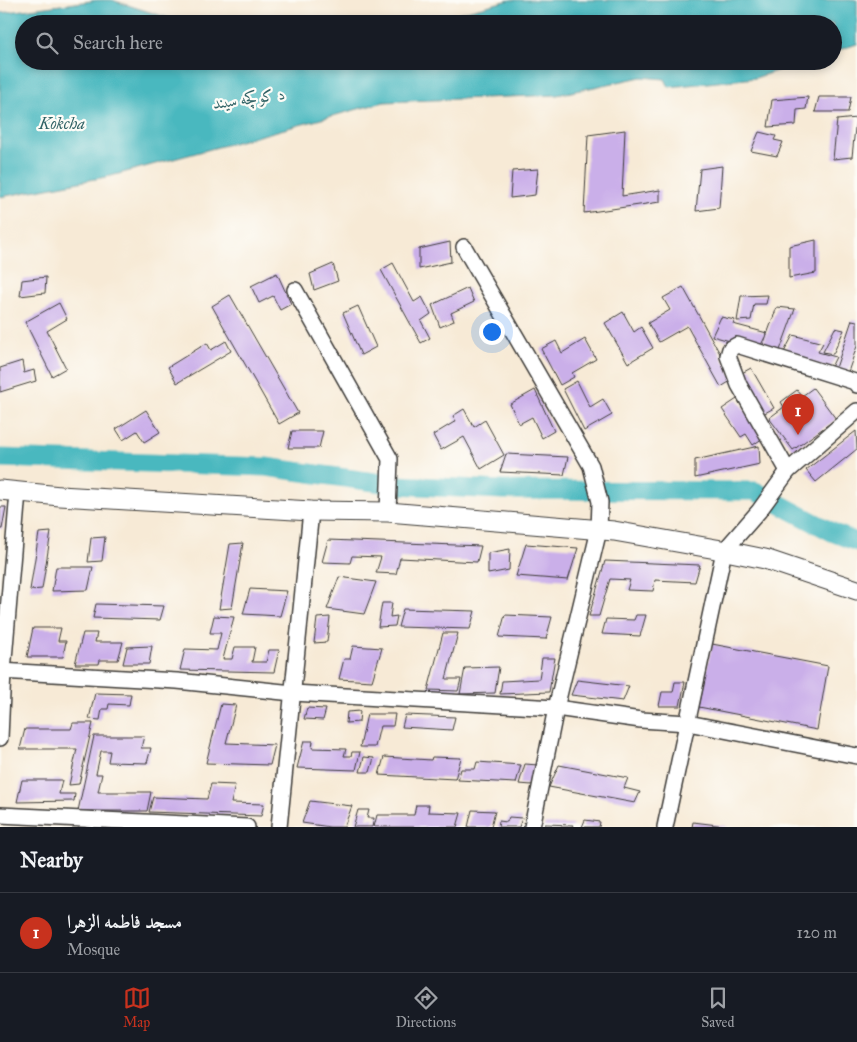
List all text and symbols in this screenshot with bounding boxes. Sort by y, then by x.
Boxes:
search box [15,15,842,70]
icon: search [33,29,61,57]
text: Search here [73,31,163,54]
water label: د کوکچه سیند [212,84,287,115]
water label: Kokcha [38,114,85,133]
your location [479,319,505,345]
pin: 1 [782,394,814,435]
text: Nearby [20,847,83,873]
text: مسجد فاطمه الزهرا [67,910,182,933]
text: 1 [33,923,39,942]
text: 120 m [797,923,837,942]
text: Mosque [67,940,120,959]
tab: Map [123,984,151,1031]
tab: Directions [396,984,456,1031]
tab: Saved [701,984,734,1031]

